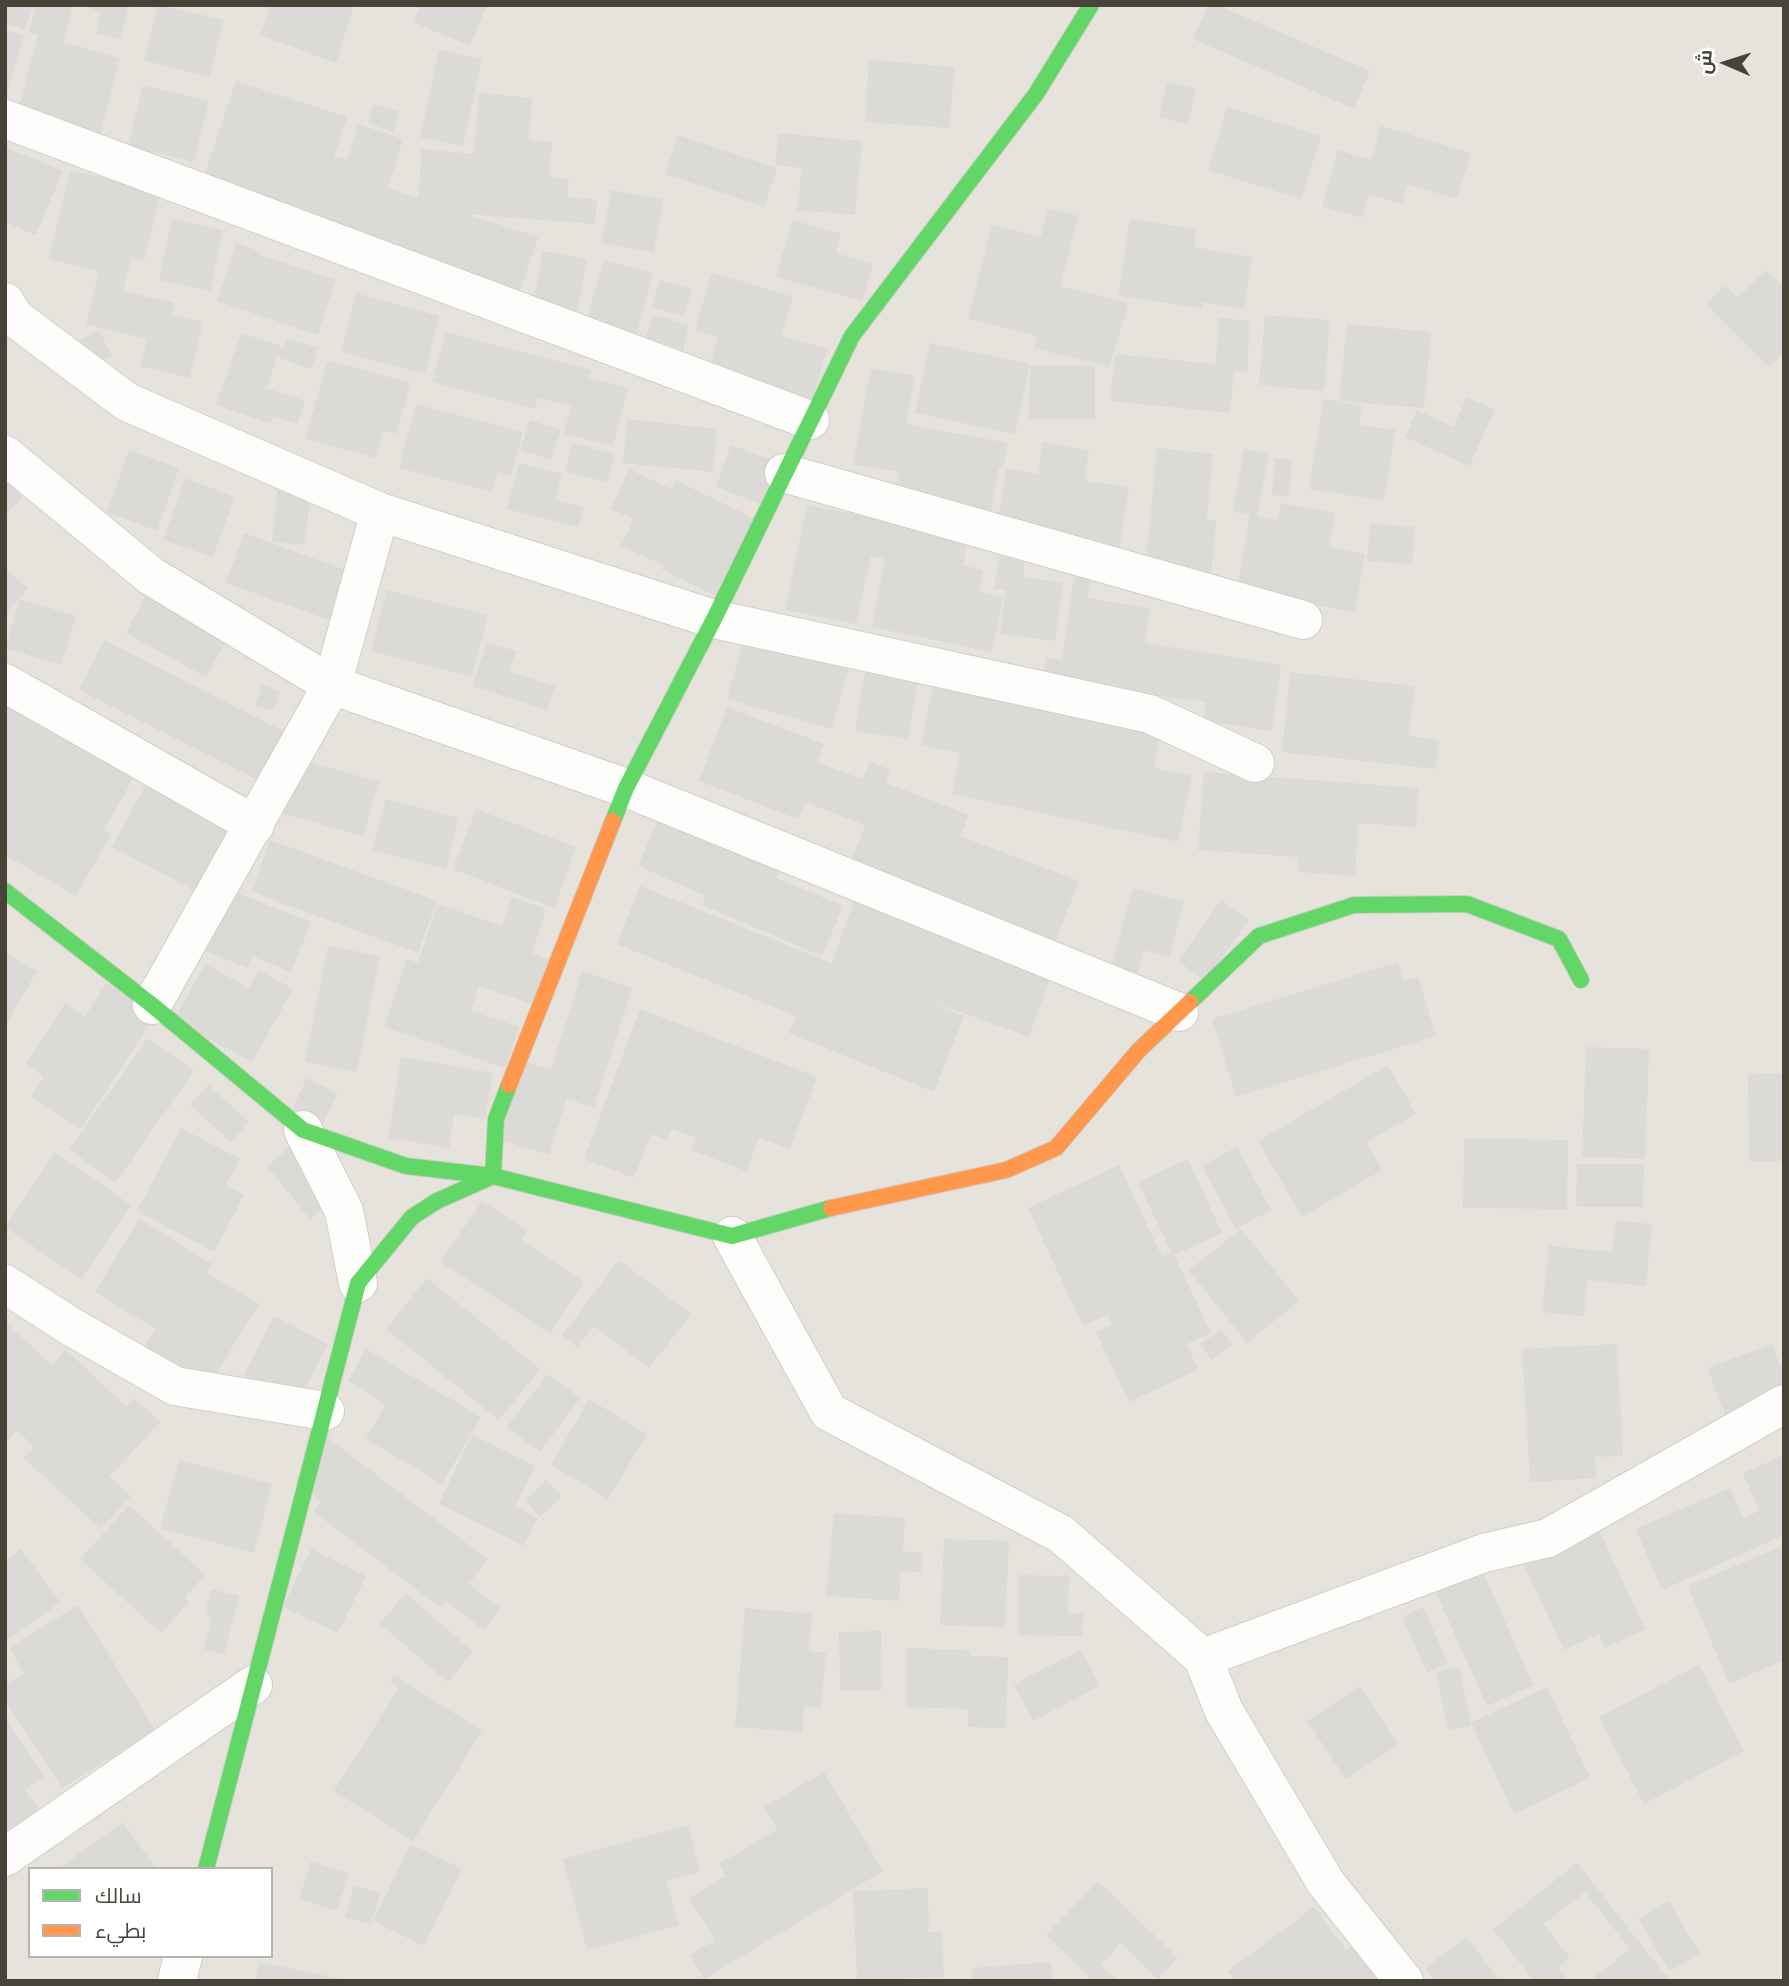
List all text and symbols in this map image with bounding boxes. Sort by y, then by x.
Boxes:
north arrow [1691,28,1761,98]
text: ش [1692,49,1717,75]
legend [28,1867,273,1958]
text: سالك [95,1883,142,1908]
text: بطيء [95,1918,146,1943]

